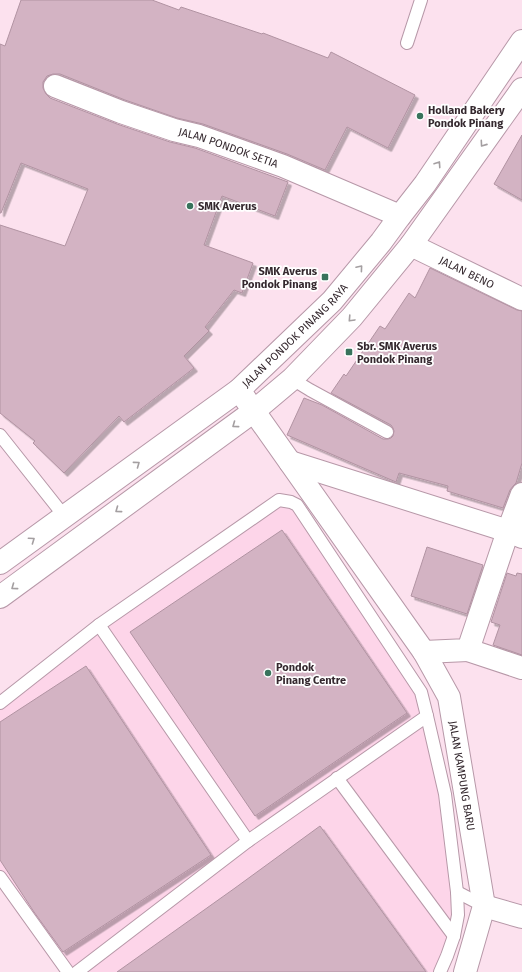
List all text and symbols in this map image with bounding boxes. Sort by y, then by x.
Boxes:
place label: Holland Bakery Pondok Pinang [428,104,505,130]
marker: Holland Bakery Pondok Pinang [415,111,425,121]
street label: JALAN PONDOK SETIA [177,125,281,171]
one-way arrow [481,139,488,146]
one-way arrow [433,161,441,168]
place label: SMK Averus [198,200,257,213]
marker: SMK Averus [185,201,195,211]
street label: JALAN BENO [437,254,496,291]
place label: SMK Averus Pondok Pinang [242,265,318,291]
one-way arrow [355,265,362,272]
marker: SMK Averus Pondok Pinang [320,272,330,282]
street label: JALAN PONDOK PINANG RAYA [240,281,351,390]
one-way arrow [348,314,355,321]
place label: Sbr. SMK Averus Pondok Pinang [357,340,438,366]
marker: Sbr. SMK Averus Pondok Pinang [344,347,354,357]
one-way arrow [232,420,239,427]
one-way arrow [133,461,140,469]
one-way arrow [116,506,123,513]
one-way arrow [27,538,34,545]
one-way arrow [11,582,18,589]
place label: Pondok Pinang Centre [276,661,346,687]
marker: Pondok Pinang Centre [263,668,273,678]
street label: JALAN KAMPUNG BARU [446,720,477,832]

